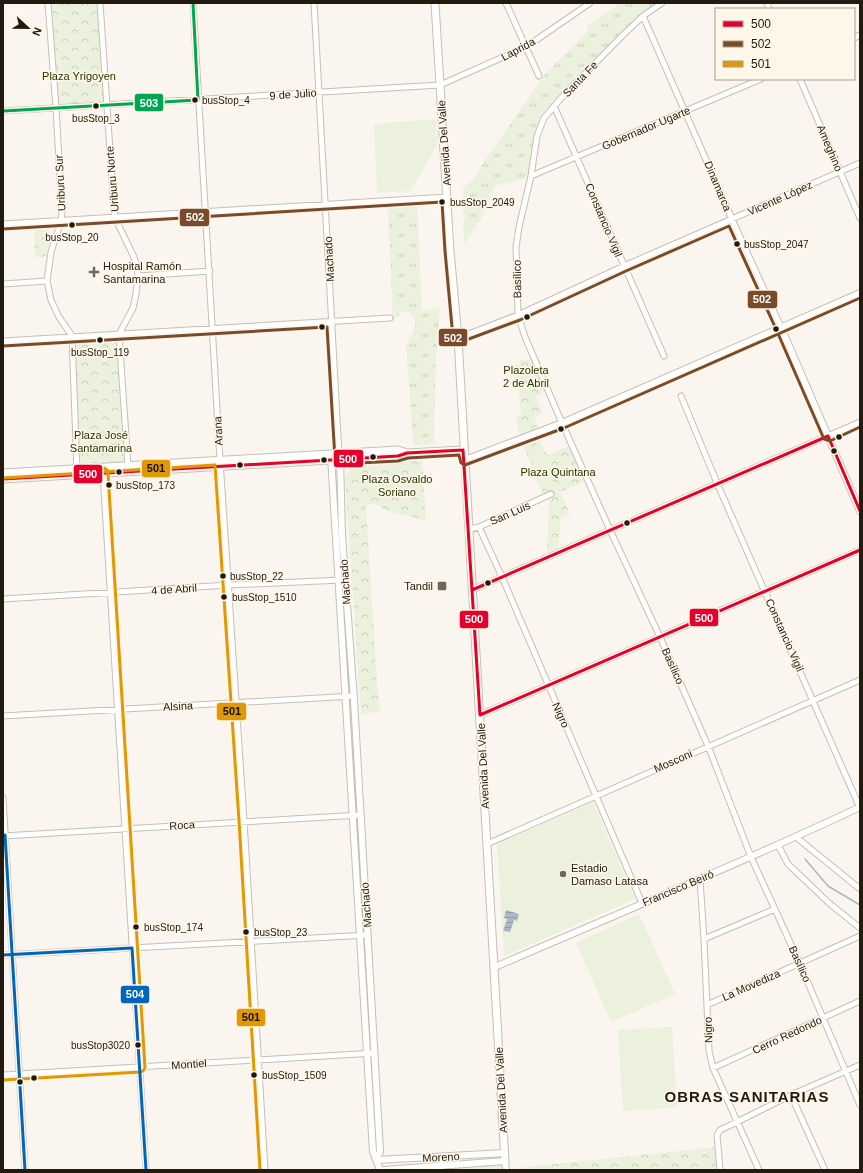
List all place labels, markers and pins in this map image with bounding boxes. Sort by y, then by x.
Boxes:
marker: busStop_4 [190,95,200,105]
place label: busStop_4 [202,95,250,106]
marker: busStop_3 [91,101,101,111]
place label: busStop_3 [72,113,120,124]
marker: busStop_2049 [437,197,447,207]
place label: busStop_2049 [450,197,515,208]
marker: busStop_20 [67,220,77,230]
place label: busStop_20 [45,232,99,243]
marker: busStop_2047 [732,239,742,249]
place label: busStop_2047 [744,239,809,250]
place label: Hospital Ramón Santamarina [103,260,181,285]
marker: Hospital Ramón Santamarina [88,266,100,278]
unlabelled marker [522,312,532,322]
unlabelled marker [317,322,327,332]
unlabelled marker [771,324,781,334]
marker: busStop_119 [95,335,105,345]
place label: busStop_119 [71,347,130,358]
unlabelled marker [556,424,566,434]
unlabelled marker [834,432,844,442]
unlabelled marker [829,446,839,456]
unlabelled marker [368,452,378,462]
unlabelled marker [319,455,329,465]
unlabelled marker [235,460,245,470]
unlabelled marker [114,467,124,477]
marker: busStop_173 [104,480,114,490]
place label: busStop_173 [116,480,175,491]
unlabelled marker [622,518,632,528]
marker: busStop_22 [218,571,228,581]
place label: busStop_22 [230,571,284,582]
unlabelled marker [483,578,493,588]
place label: Tandil [404,580,433,592]
marker: Tandil [436,580,448,592]
marker: busStop_1510 [219,592,229,602]
place label: busStop_1510 [232,592,297,603]
place label: Estadio Damaso Latasa [571,862,649,887]
marker: Estadio Damaso Latasa [558,869,568,879]
marker: busStop_174 [131,922,141,932]
place label: busStop_174 [144,922,203,933]
marker: busStop_23 [241,927,251,937]
place label: busStop_23 [254,927,308,938]
place label: busStop3020 [71,1040,130,1051]
marker: busStop3020 [133,1040,143,1050]
marker: busStop_1509 [249,1070,259,1080]
place label: busStop_1509 [262,1070,327,1081]
unlabelled marker [29,1073,39,1083]
unlabelled marker [15,1077,25,1087]

